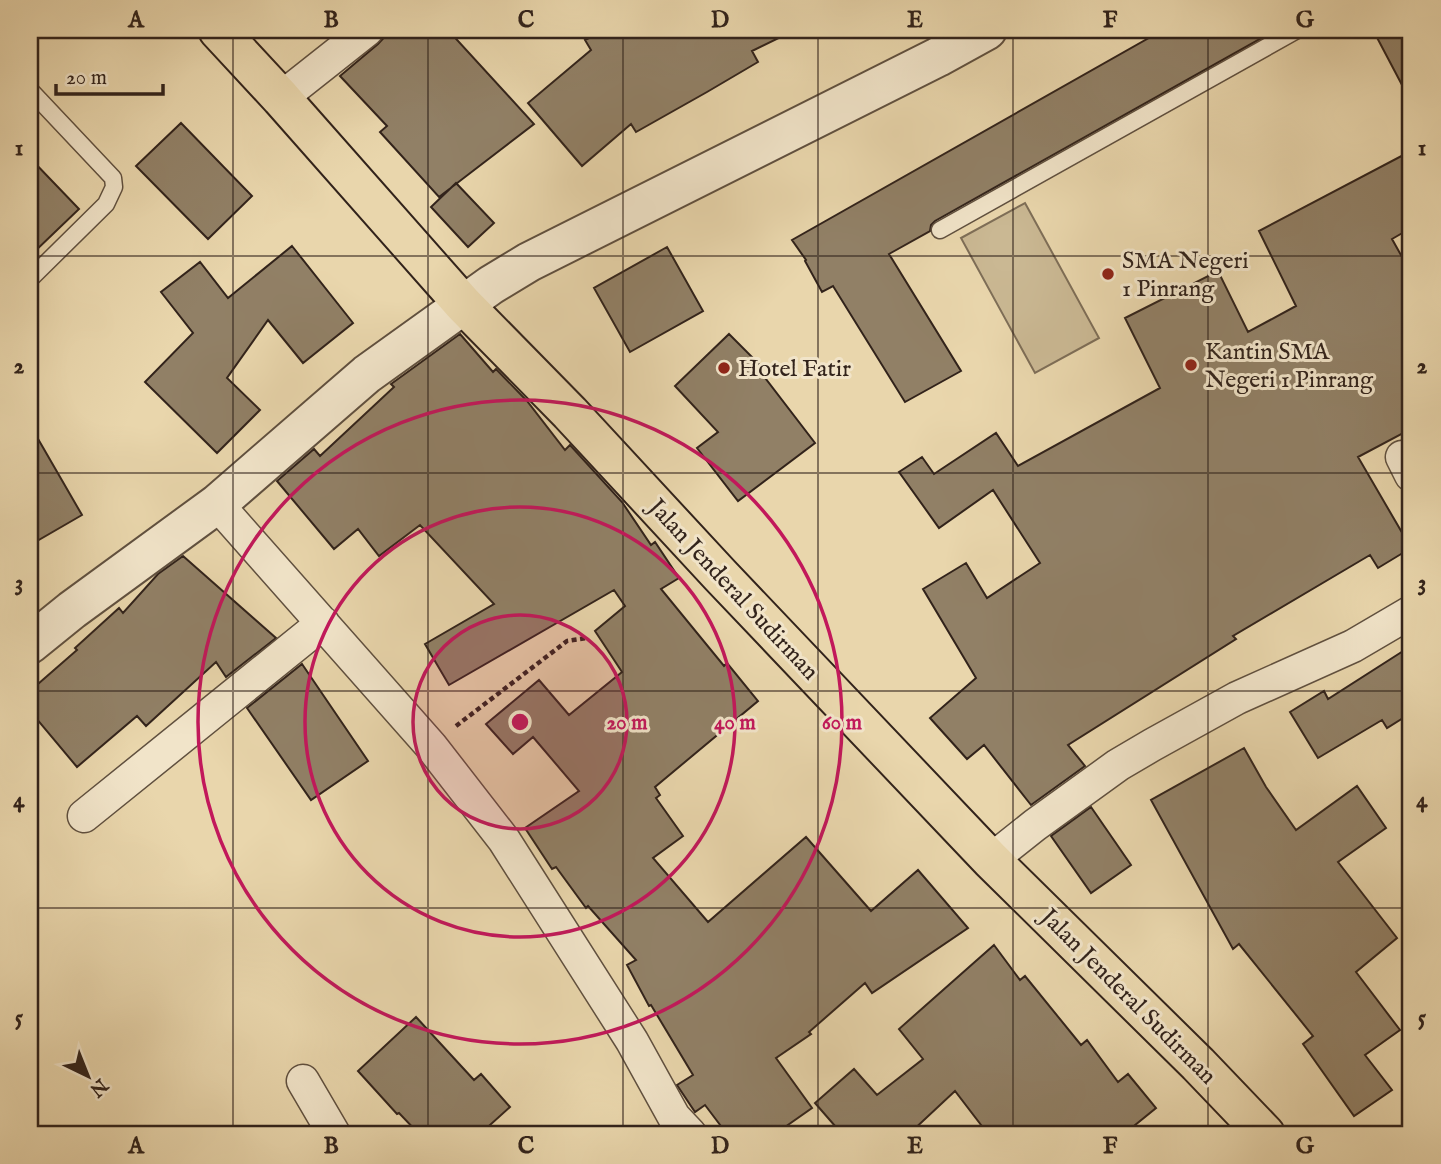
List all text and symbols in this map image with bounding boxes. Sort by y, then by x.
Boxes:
text: A [127,6,145,35]
text: B [323,6,339,35]
text: C [518,6,535,35]
text: D [711,6,729,35]
text: E [907,6,923,35]
text: F [1103,6,1118,35]
text: G [1296,6,1315,35]
scale bar [56,52,163,96]
text: 20 m [66,65,107,92]
text: 1 [15,134,23,163]
text: 1 [1418,134,1426,163]
place label: SMA Negeri 1 Pinrang [1122,246,1249,305]
marker: SMA Negeri 1 Pinrang [1100,266,1116,282]
place label: Kantin SMA Negeri 1 Pinrang [1205,337,1374,396]
text: 2 [14,352,25,381]
text: 2 [1417,352,1428,381]
place label: Hotel Fatir [738,354,851,385]
marker: Kantin SMA Negeri 1 Pinrang [1183,357,1199,373]
marker: Hotel Fatir [716,360,732,376]
street label: Jalan Jenderal Sudirman [639,491,825,687]
text: 3 [15,569,23,598]
text: 3 [1418,569,1426,598]
centre of rings [508,710,532,734]
text: 20 m [607,710,648,737]
text: 40 m [714,710,756,737]
text: 60 m [822,710,863,737]
text: 4 [13,786,25,815]
text: 4 [1416,786,1428,815]
street label: Jalan Jenderal Sudirman [1031,900,1223,1092]
text: 5 [15,1004,24,1033]
text: 5 [1418,1004,1427,1033]
north arrow [52,1042,122,1112]
text: N [84,1072,113,1102]
text: A [127,1132,145,1161]
text: B [323,1132,339,1161]
text: C [518,1132,535,1161]
text: D [711,1132,729,1161]
text: E [907,1132,923,1161]
text: F [1103,1132,1118,1161]
text: G [1296,1132,1315,1161]

